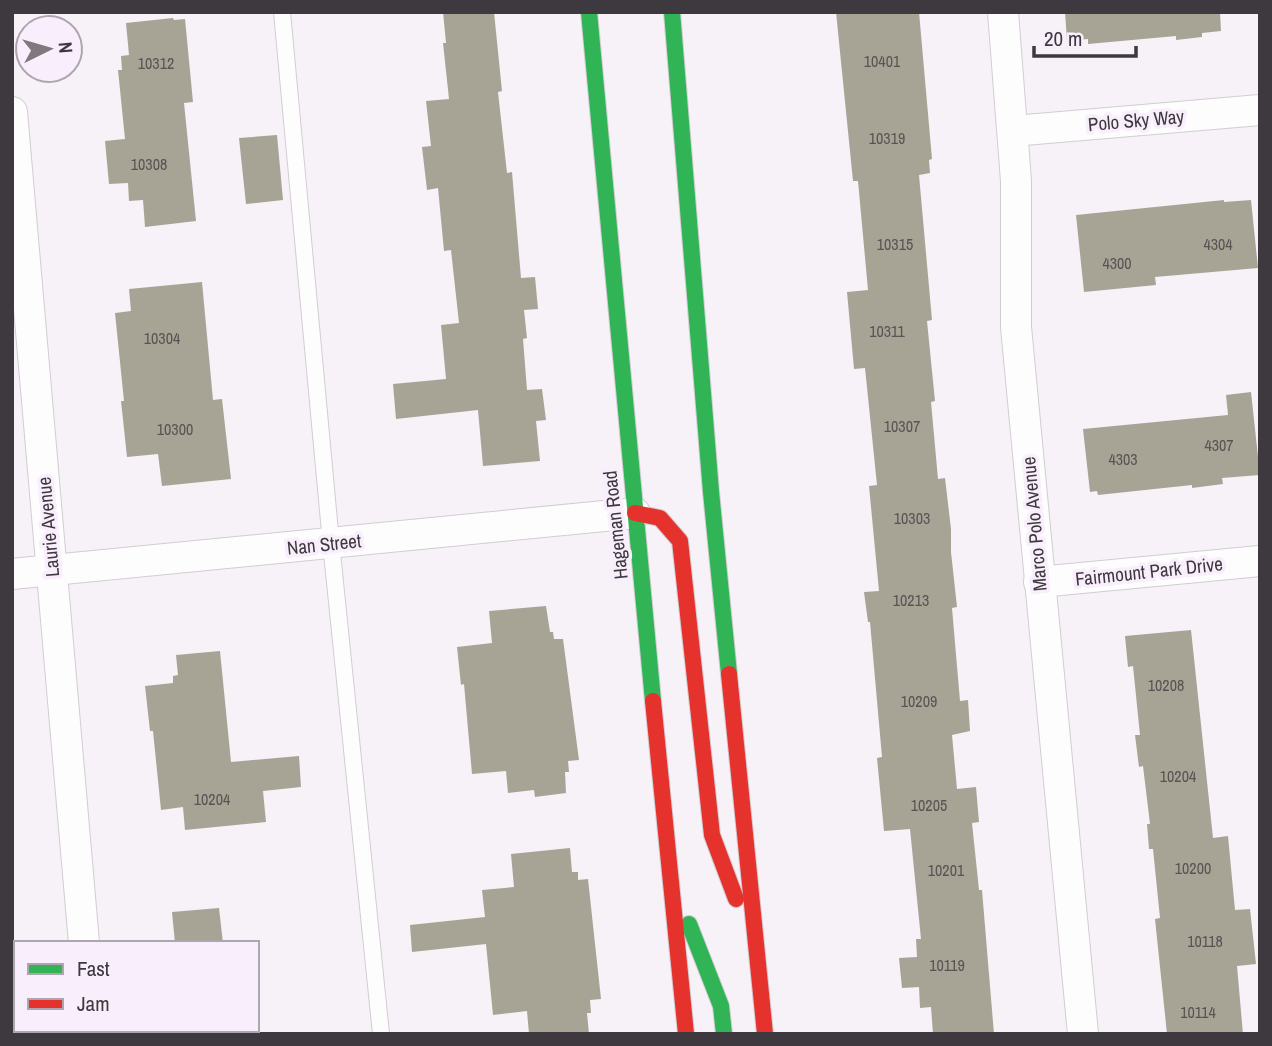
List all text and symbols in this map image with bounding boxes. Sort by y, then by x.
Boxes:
north arrow [14,14,84,84]
scale bar [1034,14,1136,58]
text: 20 m [1044,24,1082,53]
text: N [52,41,79,54]
house number: 10401 [864,50,901,72]
house number: 10312 [138,52,174,74]
street label: Polo Sky Way [1087,103,1185,137]
house number: 10319 [869,127,905,149]
house number: 10308 [131,153,167,175]
house number: 10315 [877,233,913,255]
house number: 4304 [1203,233,1233,255]
house number: 4300 [1102,252,1132,274]
house number: 10311 [869,320,905,342]
house number: 10304 [144,327,180,349]
house number: 10307 [884,415,920,437]
house number: 10300 [157,418,193,440]
house number: 4307 [1204,434,1234,456]
house number: 4303 [1108,448,1138,470]
street label: Marco Polo Avenue [1015,456,1053,592]
street label: Hageman Road [596,469,634,581]
street label: Laurie Avenue [31,476,65,578]
house number: 10303 [894,507,930,529]
street label: Nan Street [286,527,363,561]
street label: Fairmount Park Drive [1074,550,1224,592]
house number: 10213 [893,589,929,611]
house number: 10208 [1148,674,1184,696]
house number: 10209 [901,690,937,712]
house number: 10204 [1160,765,1196,787]
house number: 10204 [194,788,230,810]
house number: 10205 [911,794,947,816]
house number: 10200 [1175,857,1211,879]
house number: 10201 [928,859,965,881]
house number: 10118 [1187,930,1223,952]
legend [14,941,259,1032]
text: Fast [77,954,110,983]
house number: 10119 [929,954,965,976]
text: Jam [77,989,110,1018]
house number: 10114 [1180,1001,1216,1023]

